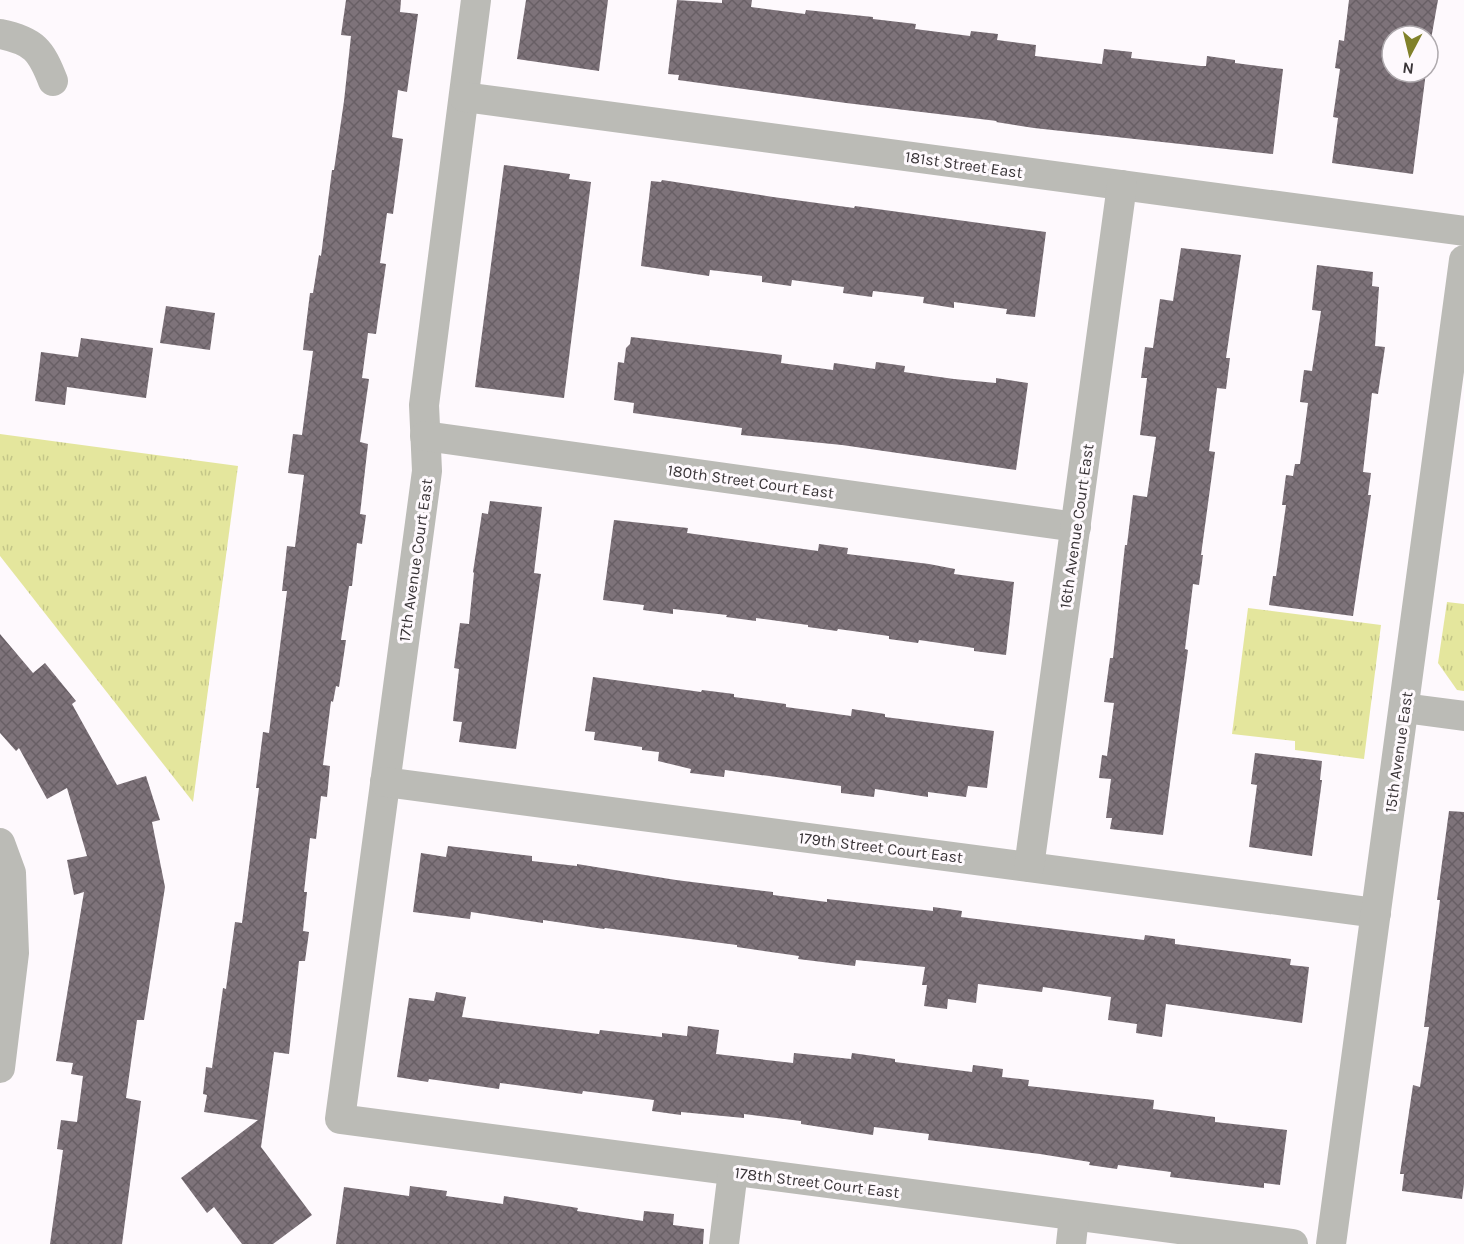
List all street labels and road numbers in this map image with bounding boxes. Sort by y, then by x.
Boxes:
street label: 181st Street East [904,147,1024,182]
street label: 16th Avenue Court East [1056,442,1097,610]
street label: 180th Street Court East [666,460,835,503]
street label: 17th Avenue Court East [395,477,436,643]
street label: 15th Avenue East [1381,690,1416,814]
street label: 179th Street Court East [798,828,964,867]
street label: 178th Street Court East [733,1163,900,1202]

